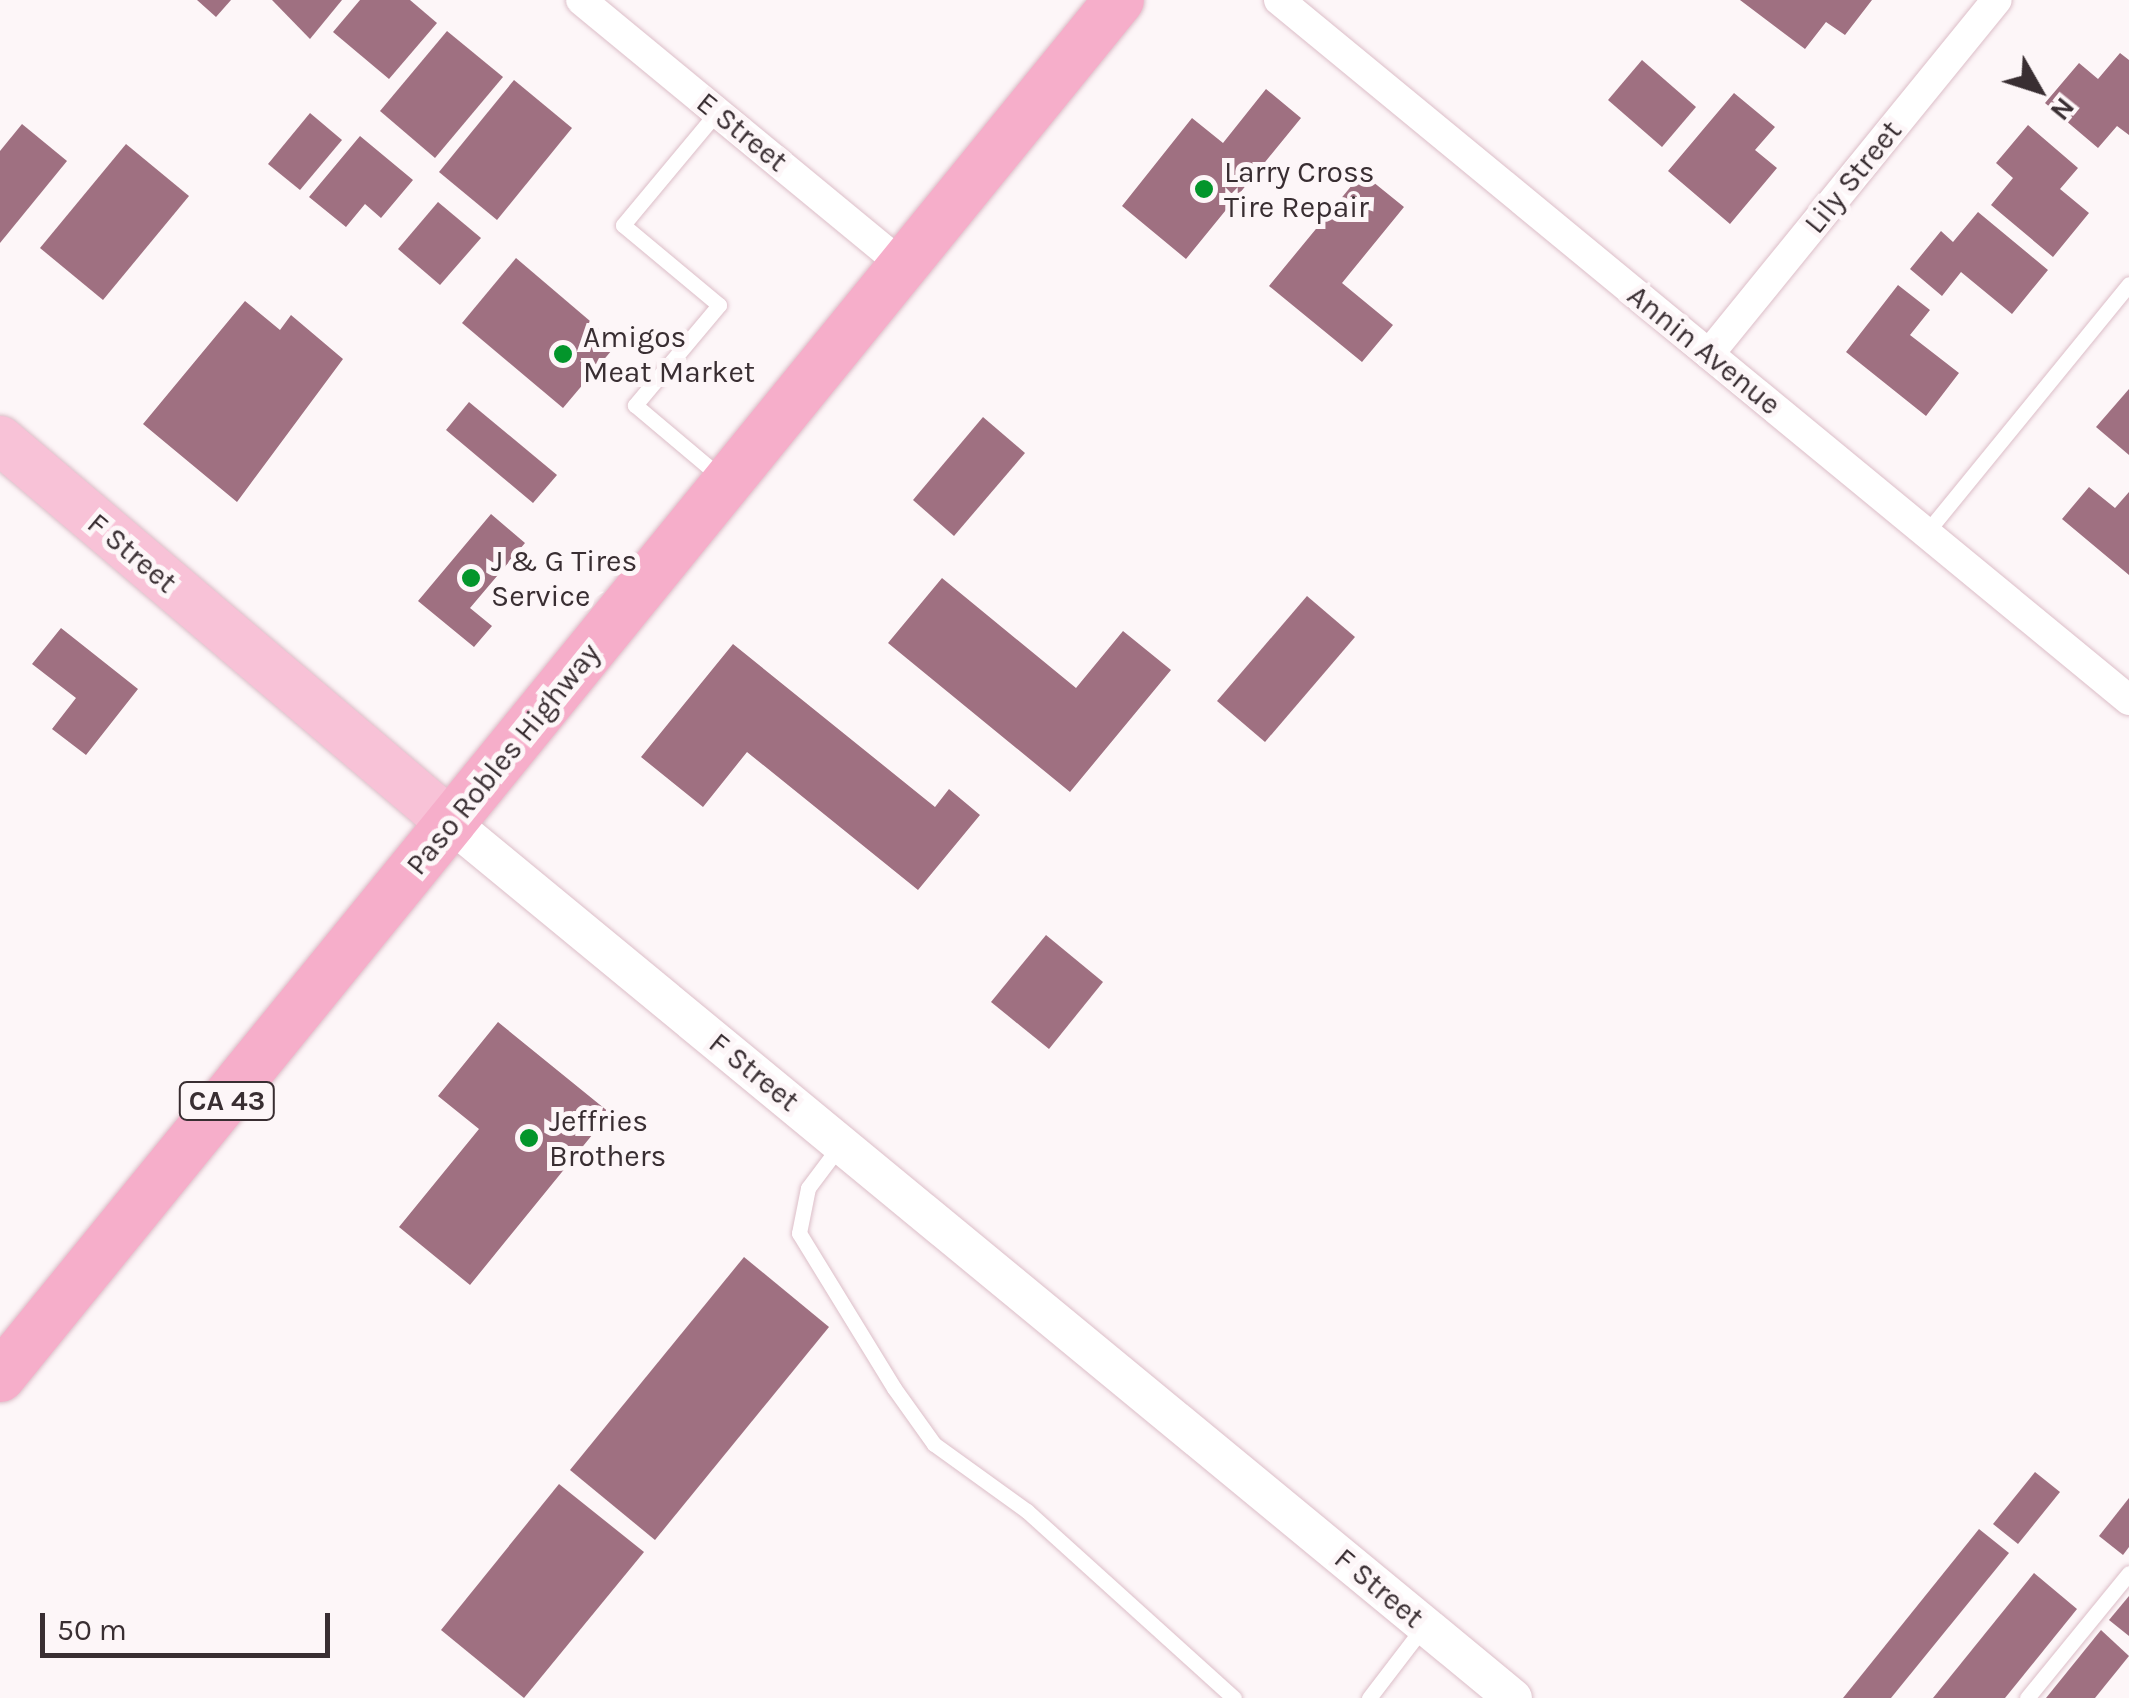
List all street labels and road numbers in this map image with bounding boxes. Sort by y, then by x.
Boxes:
street label: E Street [689,85,795,179]
street label: Lily Street [1797,113,1909,241]
street label: Annin Avenue [1620,277,1788,423]
street label: F Street [80,505,184,601]
street label: Paso Robles Highway [398,636,608,882]
street label: F Street [702,1025,806,1119]
road number: CA 43 [177,1078,277,1124]
street label: F Street [1327,1540,1431,1636]

